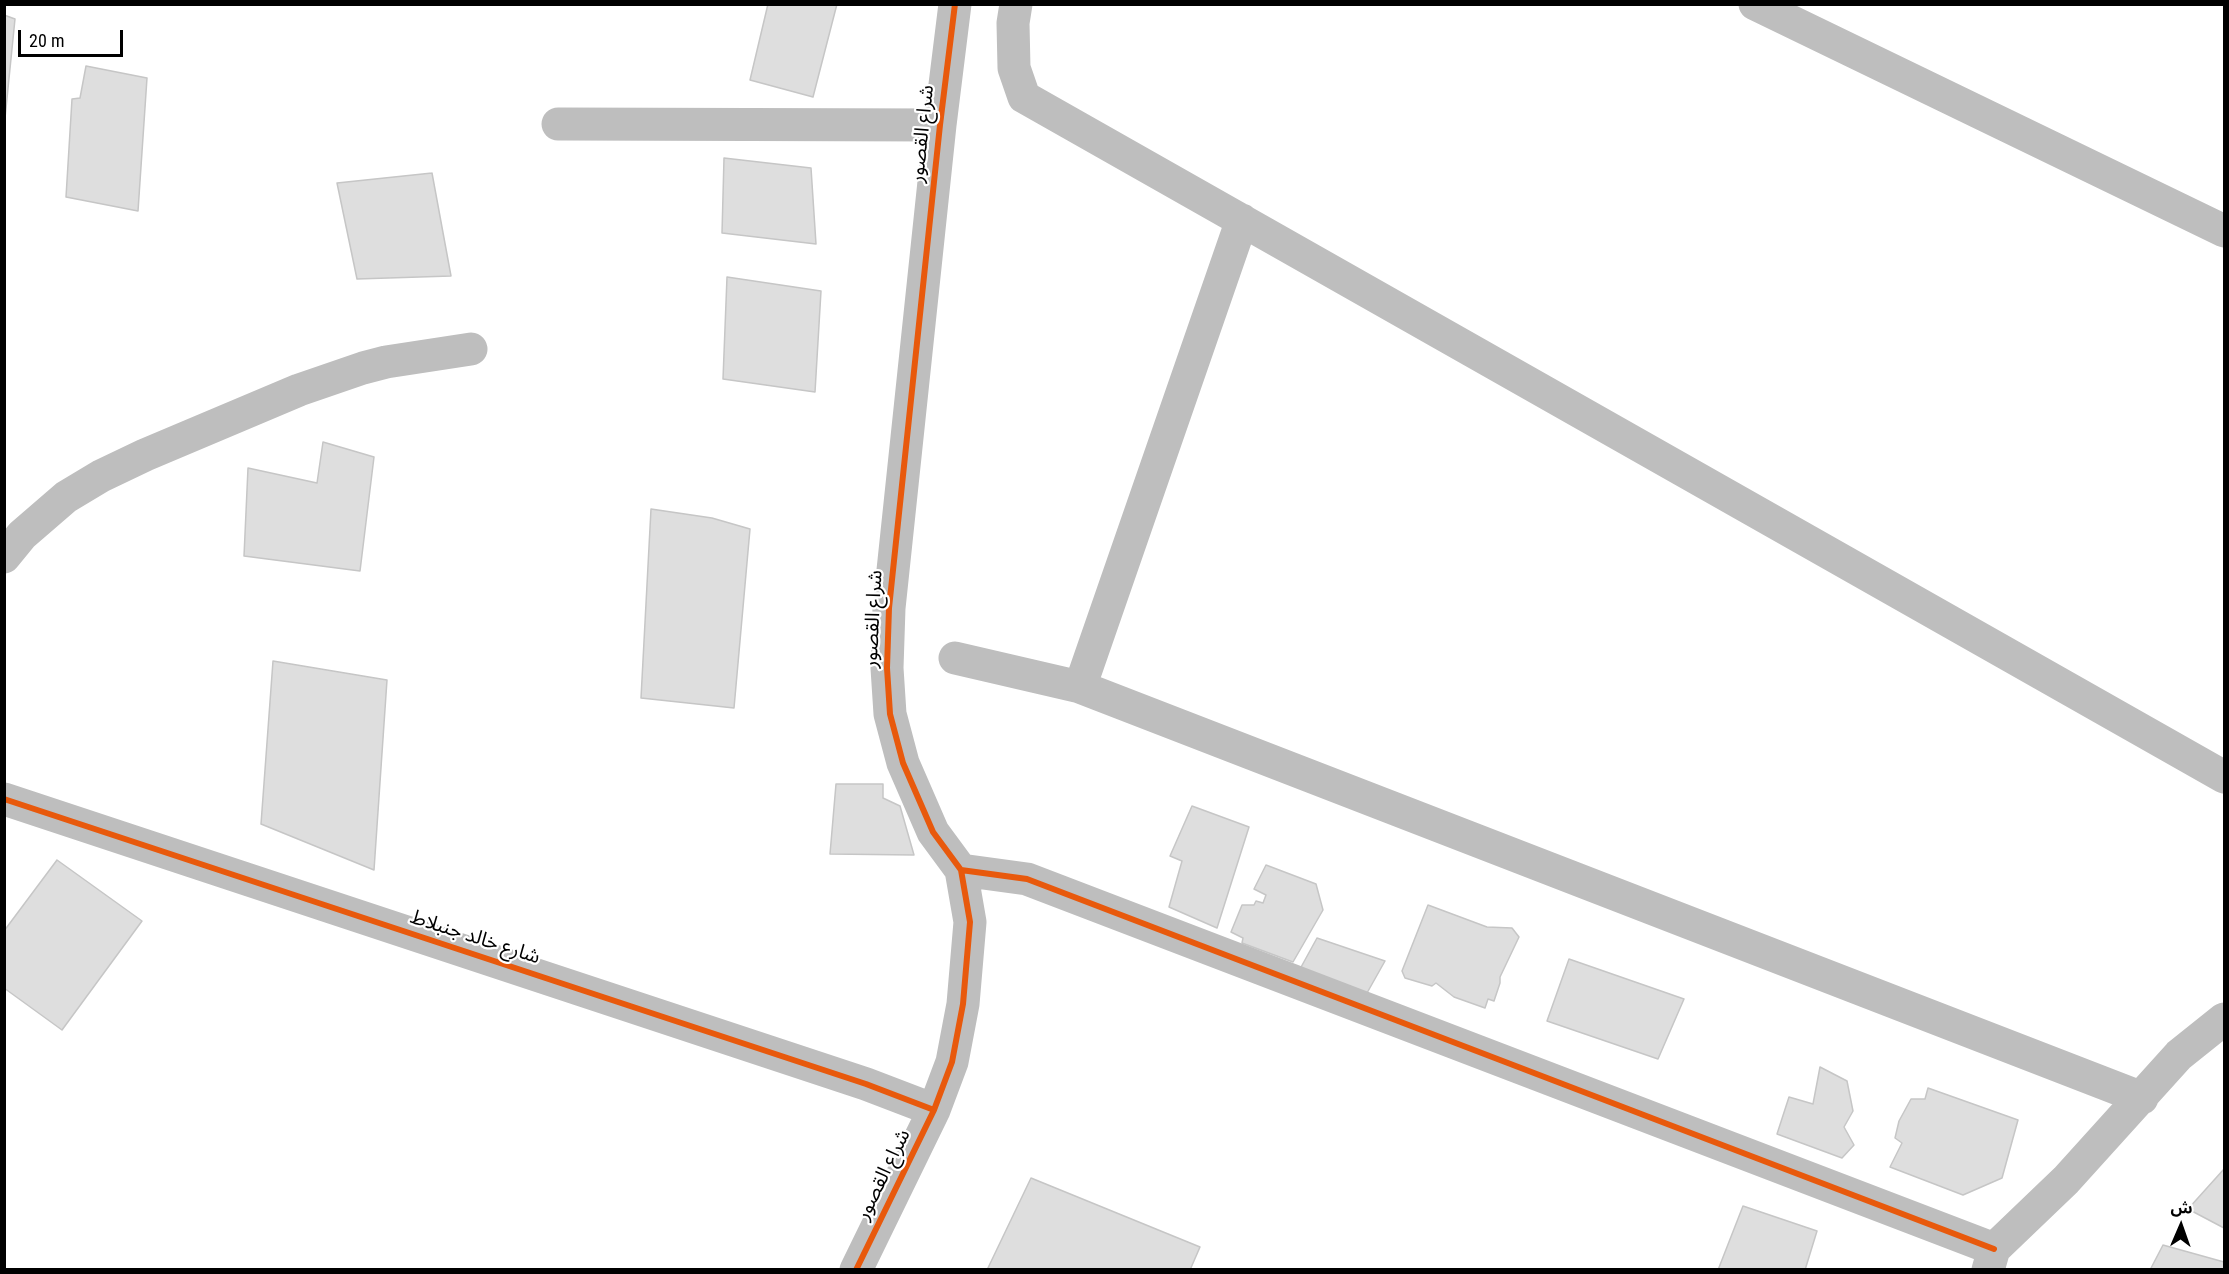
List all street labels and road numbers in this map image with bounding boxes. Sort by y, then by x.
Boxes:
street label: شراع القصور [906,84,940,184]
street label: شراع القصور [859,569,889,669]
street label: شارع خالد جنبلاط [407,906,543,970]
street label: شراع القصور [852,1126,916,1224]

